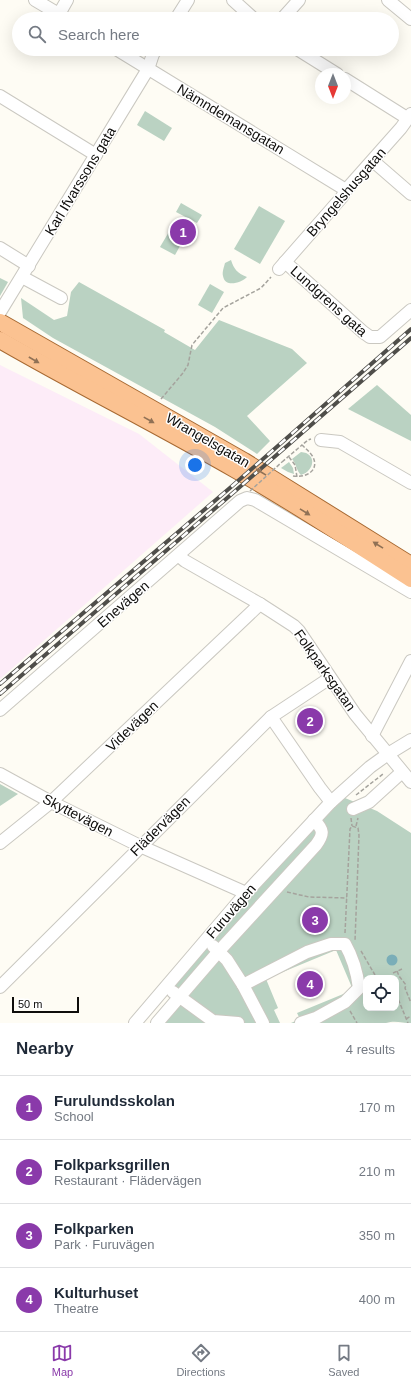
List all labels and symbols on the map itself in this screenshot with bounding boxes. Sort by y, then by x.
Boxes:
north arrow [315,68,351,104]
street label: Nämndemansgatan [175,81,287,157]
street label: Karl Ifvarssons gata [41,124,119,238]
street label: Bryngelshusgatan [303,144,389,240]
pin: 1 [170,217,196,247]
street label: Lundgrens gata [287,262,371,340]
one-way arrow [28,356,40,363]
street label: Wrangelsgatan [163,410,253,470]
one-way arrow [143,417,155,424]
your location [185,455,205,475]
one-way arrow [255,468,267,475]
one-way arrow [299,509,311,516]
one-way arrow [372,541,384,548]
street label: Enevägen [94,577,152,631]
street label: Folkparksgatan [291,626,359,714]
street label: Videvägen [103,697,161,755]
pin: 2 [297,706,323,736]
street label: Skyttevägen [40,790,116,840]
street label: Flädervägen [127,793,193,859]
street label: Furuvägen [203,880,259,942]
pin: 3 [302,905,328,935]
pin: 4 [297,969,323,999]
scale bar [12,995,79,1014]

